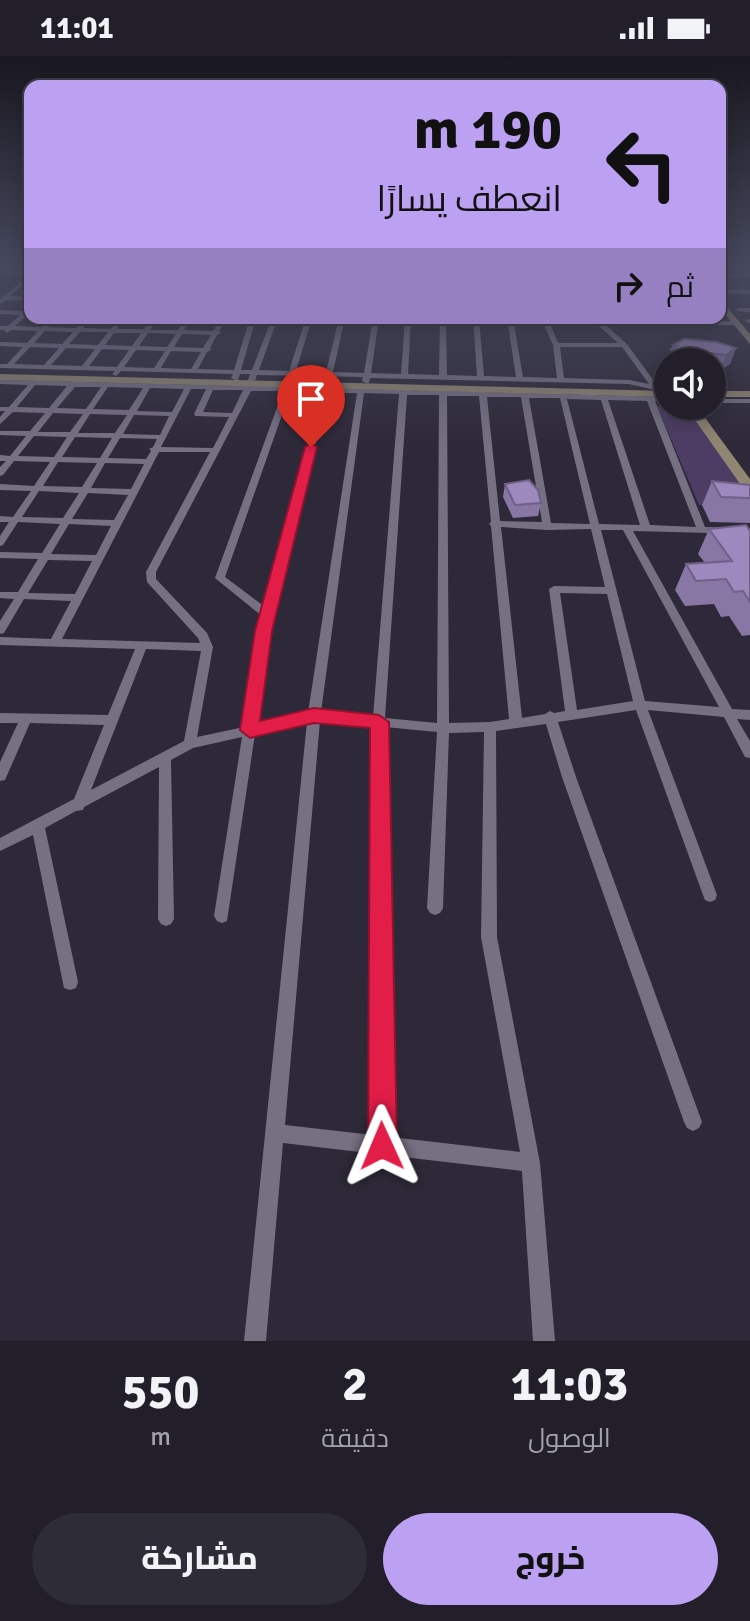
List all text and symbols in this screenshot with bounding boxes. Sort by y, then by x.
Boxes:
text: 11:01 [40,10,114,47]
text: 190 m [414,95,562,164]
icon: left [590,112,694,216]
text: انعطف يسارًا [377,177,562,222]
icon: right [606,264,650,308]
text: ثم [666,269,694,306]
map controls [654,348,726,420]
button: sound [654,348,726,420]
pin [277,365,345,447]
icon: arrive [289,377,333,421]
position arrow [340,1104,424,1188]
text: 2 [342,1355,368,1414]
text: 11:03 [510,1355,628,1414]
text: 550 [122,1363,199,1422]
text: m [150,1421,171,1453]
text: دقيقة [321,1423,389,1455]
text: الوصول [528,1423,611,1455]
button: مشاركة [32,1513,367,1605]
button: خروج [383,1513,718,1605]

